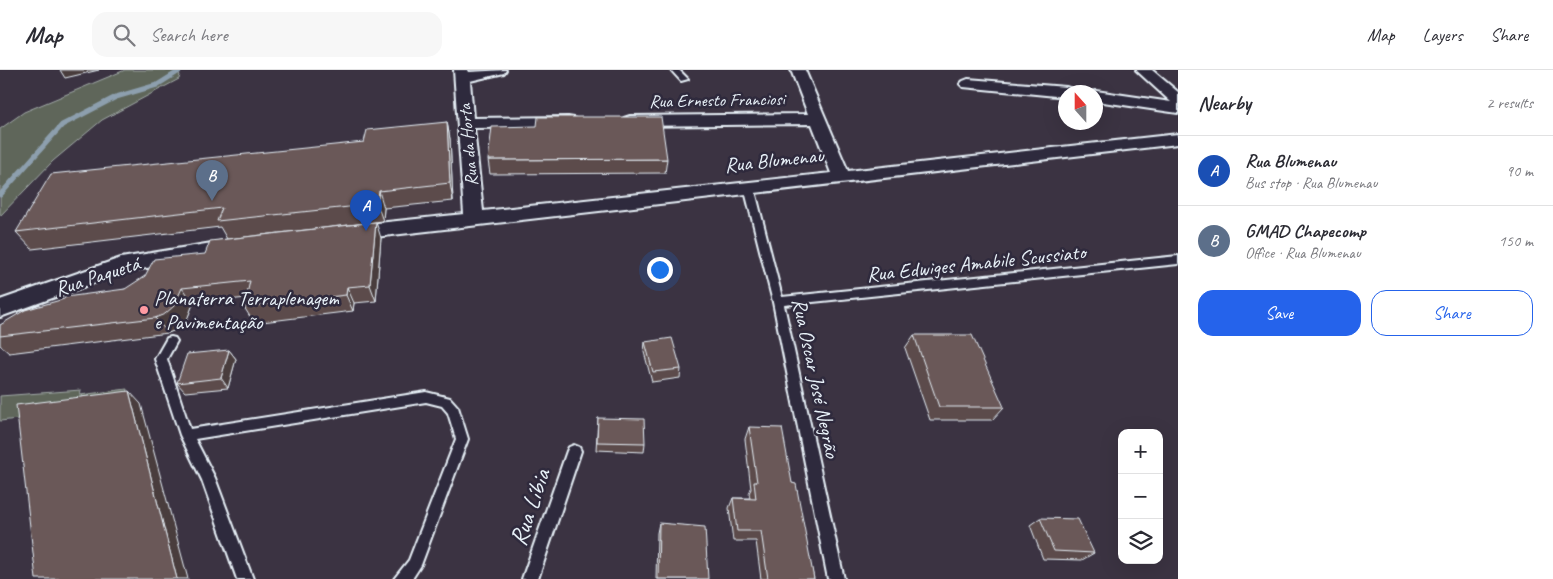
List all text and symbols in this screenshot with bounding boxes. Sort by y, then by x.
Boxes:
search box [92,12,442,57]
text: Map [25,20,62,50]
icon: search [110,21,138,49]
text: Search here [150,23,228,47]
text: Map [1367,24,1395,46]
text: Layers [1423,24,1462,46]
text: Share [1490,24,1528,46]
north arrow [1058,85,1103,130]
street label: Rua Ernesto Franciosi [649,88,788,112]
text: Nearby [1198,90,1251,116]
text: 2 results [1486,93,1533,113]
street label: Rua da Horta [453,101,483,187]
street label: Rua Blumenau [723,142,826,178]
text: Rua Blumenau [1245,149,1336,173]
pin: B [196,160,228,201]
text: A [1210,161,1218,181]
text: 90 m [1506,161,1533,181]
text: Bus stop · Rua Blumenau [1245,173,1377,193]
pin: A [350,190,382,231]
text: GMAD Chapecomp [1245,219,1366,243]
text: B [1210,231,1218,251]
text: 150 m [1499,231,1533,251]
street label: Rua Edwiges Amabile Scussiato [865,238,1089,287]
text: Office · Rua Blumenau [1245,243,1361,263]
street label: Rua Paquetá [51,250,145,302]
your location [647,257,673,283]
place label: Planaterra Terraplenagem e Pavimentação [154,285,340,335]
button: Save [1198,290,1361,336]
button: Share [1371,290,1533,336]
street label: Rua Oscar José Negrão [786,296,846,462]
marker: Planaterra Terraplenagem e Pavimentação [138,304,150,316]
map controls [1118,429,1163,564]
button: + [1118,429,1163,474]
street label: Rua Líbia [502,463,559,550]
button: − [1118,474,1163,519]
button: layers [1118,519,1163,564]

